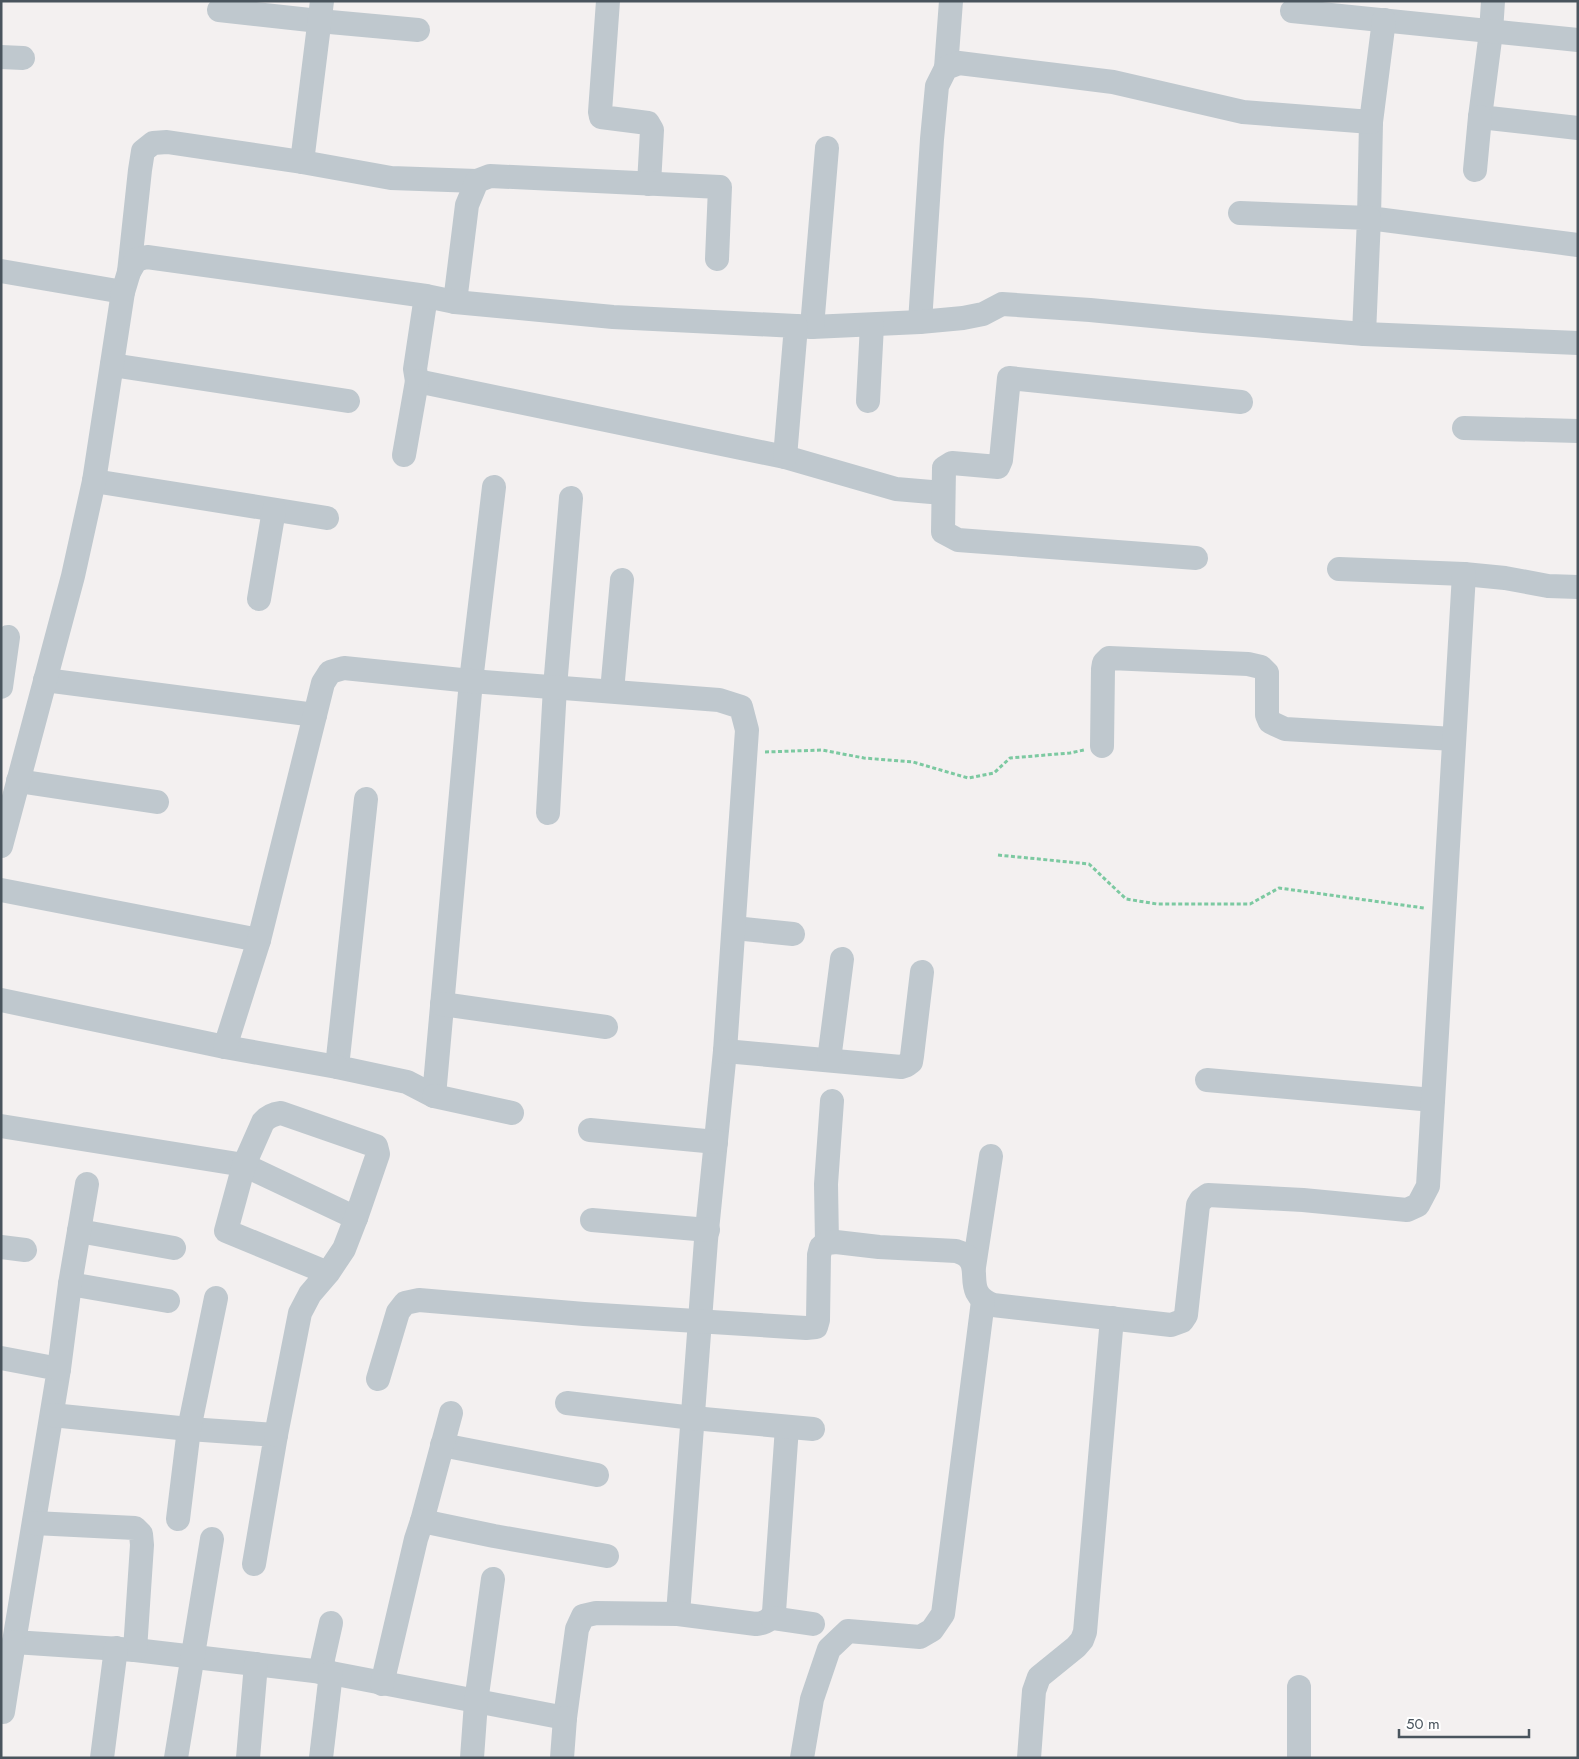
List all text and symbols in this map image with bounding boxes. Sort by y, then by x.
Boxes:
scale bar [1399,1706,1529,1738]
text: 50 m [1406,1713,1440,1735]

